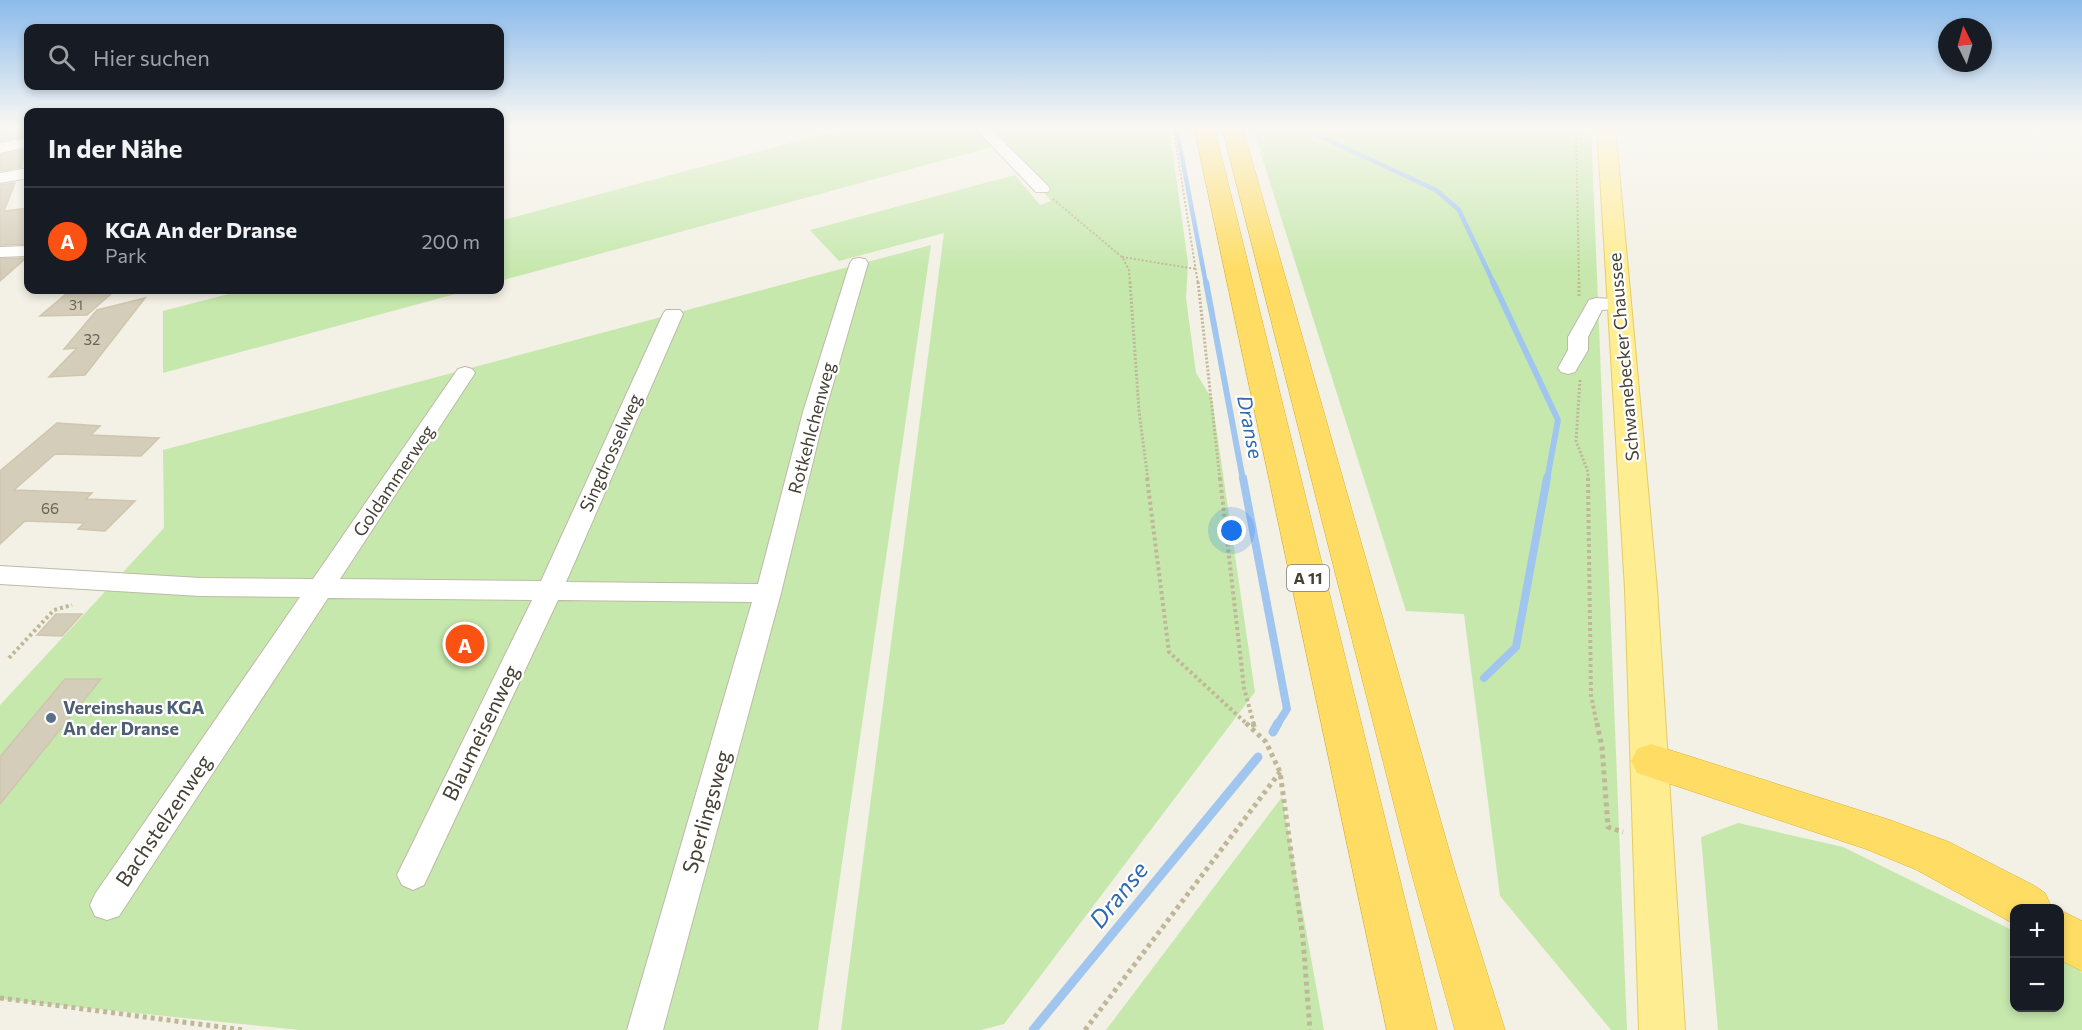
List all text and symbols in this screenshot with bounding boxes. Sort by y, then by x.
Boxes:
north arrow [1938,18,1992,72]
search box [24,24,504,90]
icon: search [45,41,78,74]
text: Hier suchen [93,44,210,71]
text: In der Nähe [48,132,183,163]
text: KGA An der Dranse [105,216,297,243]
text: A [60,229,75,253]
text: 200 m [422,229,480,253]
text: Park [105,243,147,267]
street label: Schwanebecker Chaussee [1603,252,1643,462]
house number: 31 [69,296,83,313]
house number: 32 [84,330,100,348]
street label: Rotkehlchenweg [783,359,839,496]
street label: Singdrosselweg [574,390,646,515]
water label: Dranse [1233,393,1269,461]
street label: Goldammerweg [348,420,439,540]
house number: 66 [41,499,59,517]
your location [1217,516,1246,545]
road number: A 11 [1287,565,1329,591]
pin: A [446,622,484,666]
street label: Blaumeisenweg [436,660,523,804]
place label: Vereinshaus KGA An der Dranse [63,696,204,739]
marker: Vereinshaus KGA An der Dranse [44,711,58,725]
street label: Sperlingsweg [676,747,735,876]
street label: Bachstelzenweg [109,750,216,891]
water label: Dranse [1082,855,1154,933]
map controls [2010,904,2064,1012]
button: + [2010,904,2064,958]
button: − [2010,958,2064,1012]

